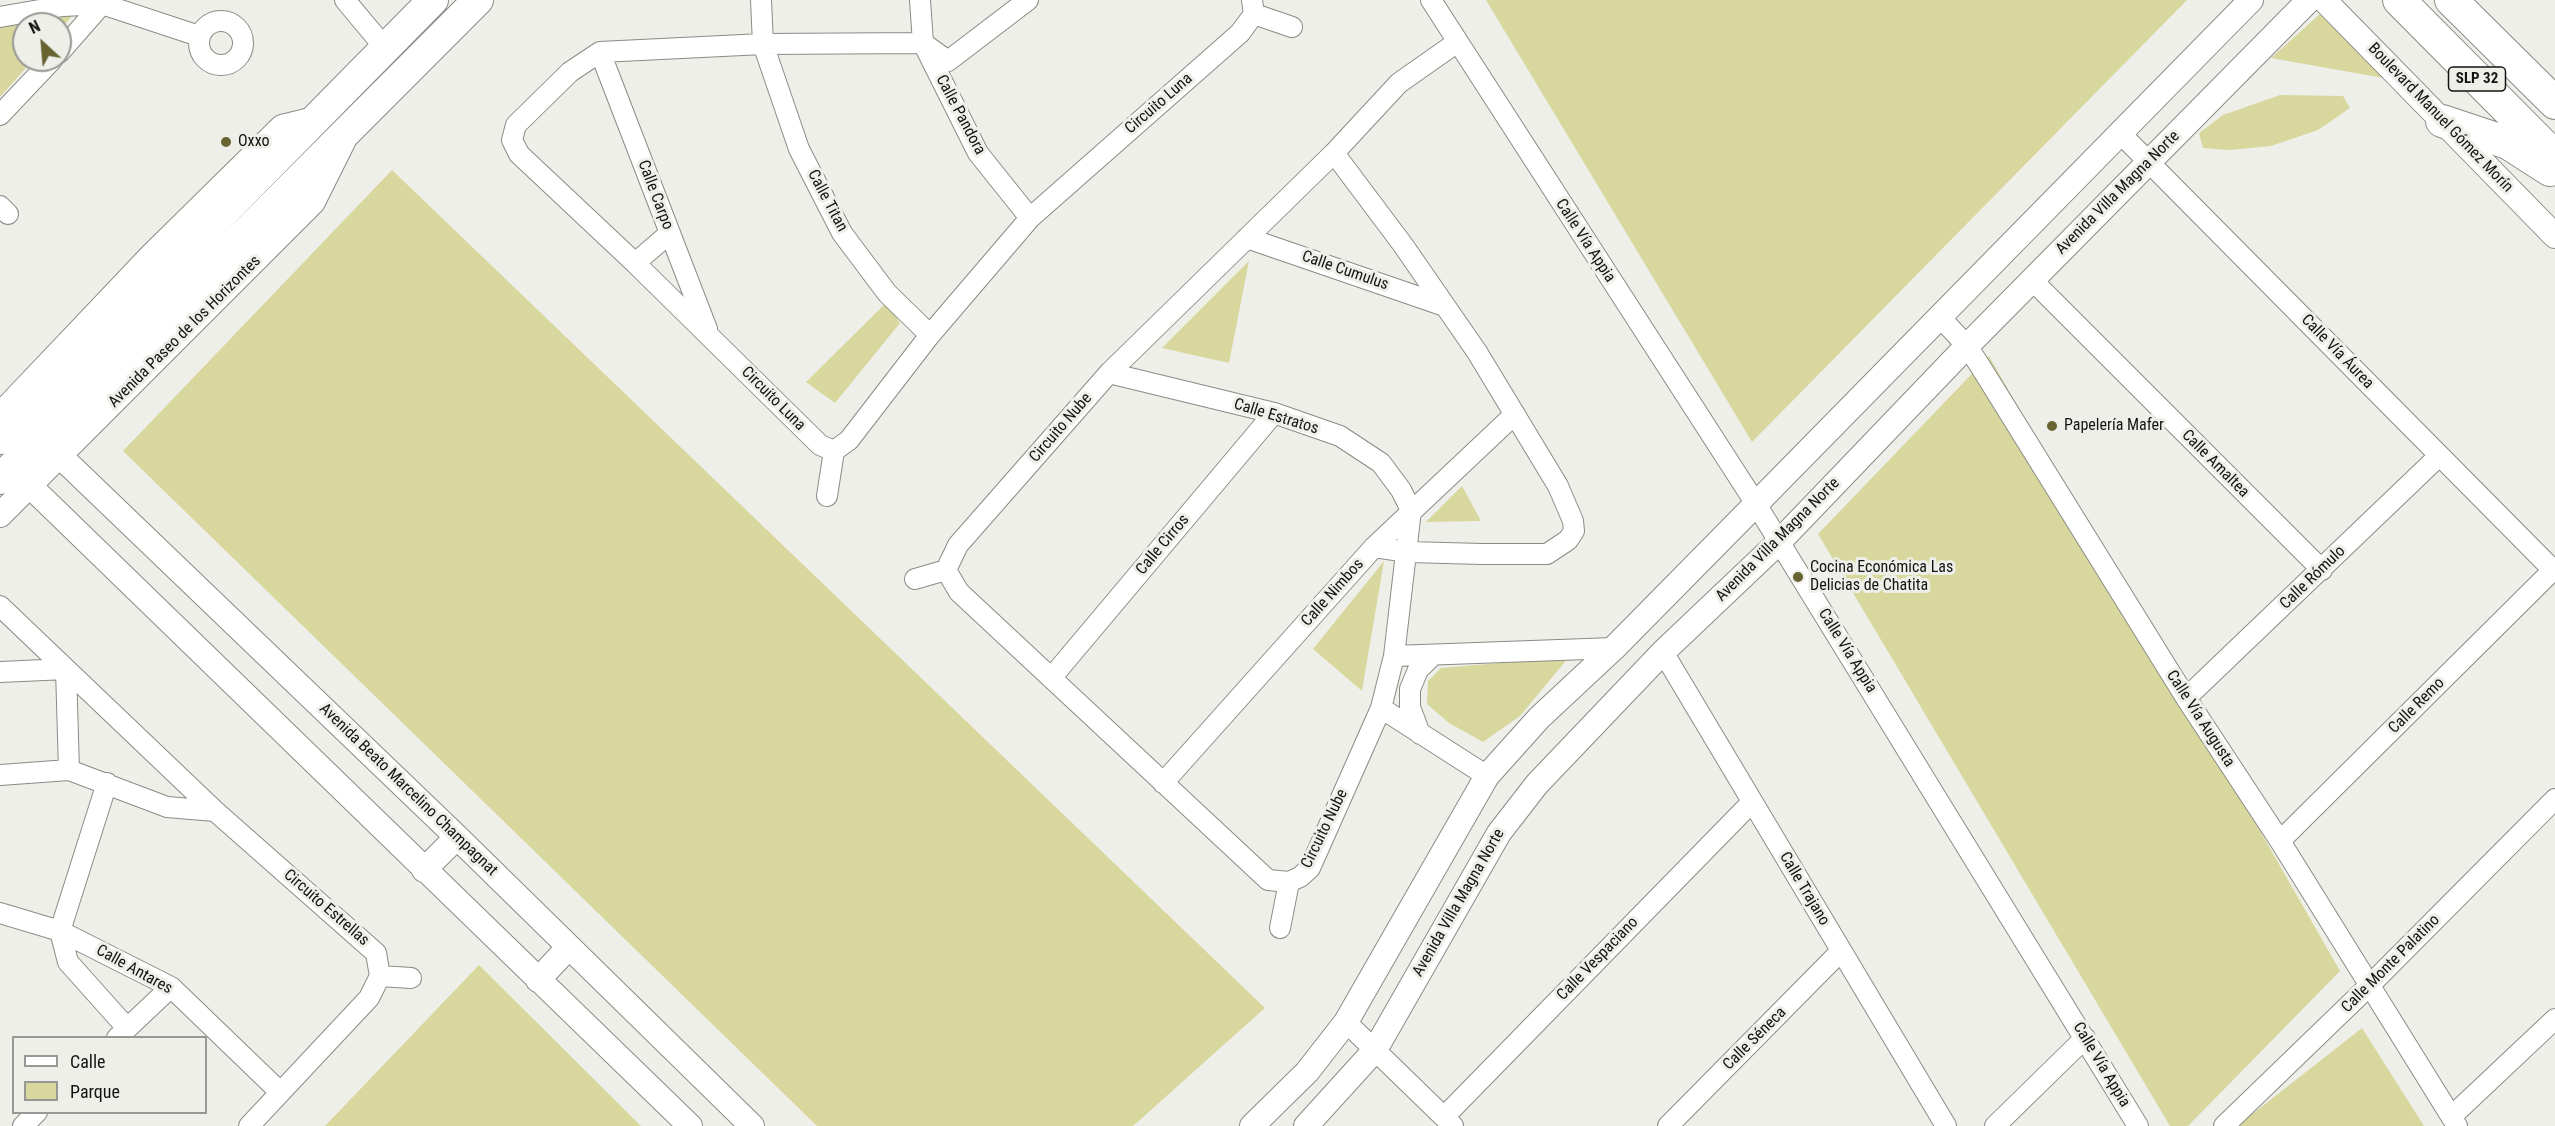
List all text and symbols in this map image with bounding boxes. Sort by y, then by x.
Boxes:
north arrow [12,12,72,72]
text: N [26,16,43,38]
street label: Boulevard Manuel Gómez Morín [2363,39,2517,197]
road number: SLP 32 [2448,67,2506,91]
street label: Circuito Luna [1121,70,1197,138]
street label: Calle Pandora [931,72,989,158]
street label: Avenida Villa Magna Norte [2052,127,2184,259]
place label: Oxxo [238,132,270,152]
marker: Oxxo [219,135,233,149]
street label: Calle Carpo [633,158,677,232]
street label: Calle Titan [803,167,851,235]
street label: Calle Vía Appia [1551,196,1619,286]
street label: Calle Cumulus [1299,247,1391,295]
street label: Avenida Paseo de los Horizontes [105,252,265,412]
street label: Calle Vía Áurea [2297,311,2377,393]
street label: Circuito Luna [737,363,809,435]
street label: Circuito Nube [1026,389,1096,467]
street label: Calle Estratos [1231,395,1321,439]
place label: Papelería Mafer [2064,416,2164,436]
marker: Papelería Mafer [2045,419,2059,433]
street label: Calle Amaltea [2177,426,2253,502]
street label: Avenida Villa Magna Norte [1712,474,1844,606]
street label: Calle Cirros [1132,511,1194,579]
street label: Calle Rómulo [2276,542,2350,614]
street label: Calle Nimbos [1298,555,1368,631]
place label: Cocina Económica Las Delicias de Chatita [1810,558,1953,596]
marker: Cocina Económica Las Delicias de Chatita [1791,570,1805,584]
street label: Calle Vía Appia [1814,605,1880,697]
street label: Calle Vía Augusta [2162,667,2238,771]
street label: Calle Remo [2385,674,2449,738]
street label: Avenida Beato Marcelino Champagnat [315,700,501,880]
street label: Circuito Nube [1298,786,1352,872]
street label: Avenida Villa Magna Norte [1409,826,1509,980]
street label: Calle Trajano [1775,849,1833,929]
street label: Circuito Estrellas [279,866,373,950]
street label: Calle Monte Palatino [2338,911,2444,1017]
street label: Calle Vespaciano [1553,913,1643,1005]
street label: Calle Antares [93,941,175,999]
street label: Calle Séneca [1719,1003,1791,1075]
street label: Calle Vía Appia [2068,1019,2134,1111]
legend [12,1036,207,1114]
text: Calle [70,1051,106,1072]
text: Parque [70,1081,120,1102]

